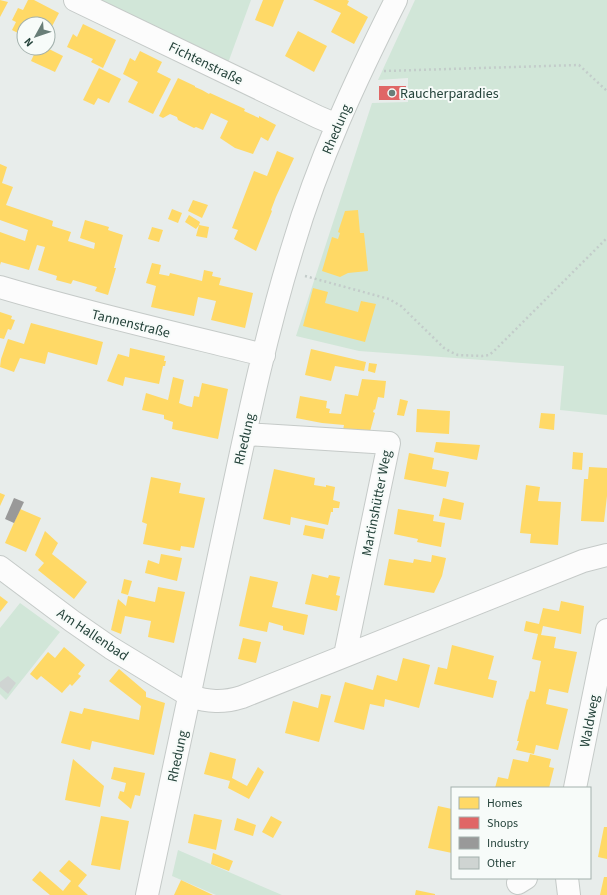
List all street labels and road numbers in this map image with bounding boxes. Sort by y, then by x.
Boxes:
street label: Fichtenstraße [165,37,246,91]
street label: Rhedung [317,101,356,158]
street label: Tannenstraße [89,305,172,343]
street label: Rhedung [229,411,261,467]
street label: Martinshütter Weg [357,449,397,558]
street label: Am Hallenbad [53,604,132,666]
street label: Waldweg [575,693,605,749]
street label: Rhedung [163,728,193,784]

